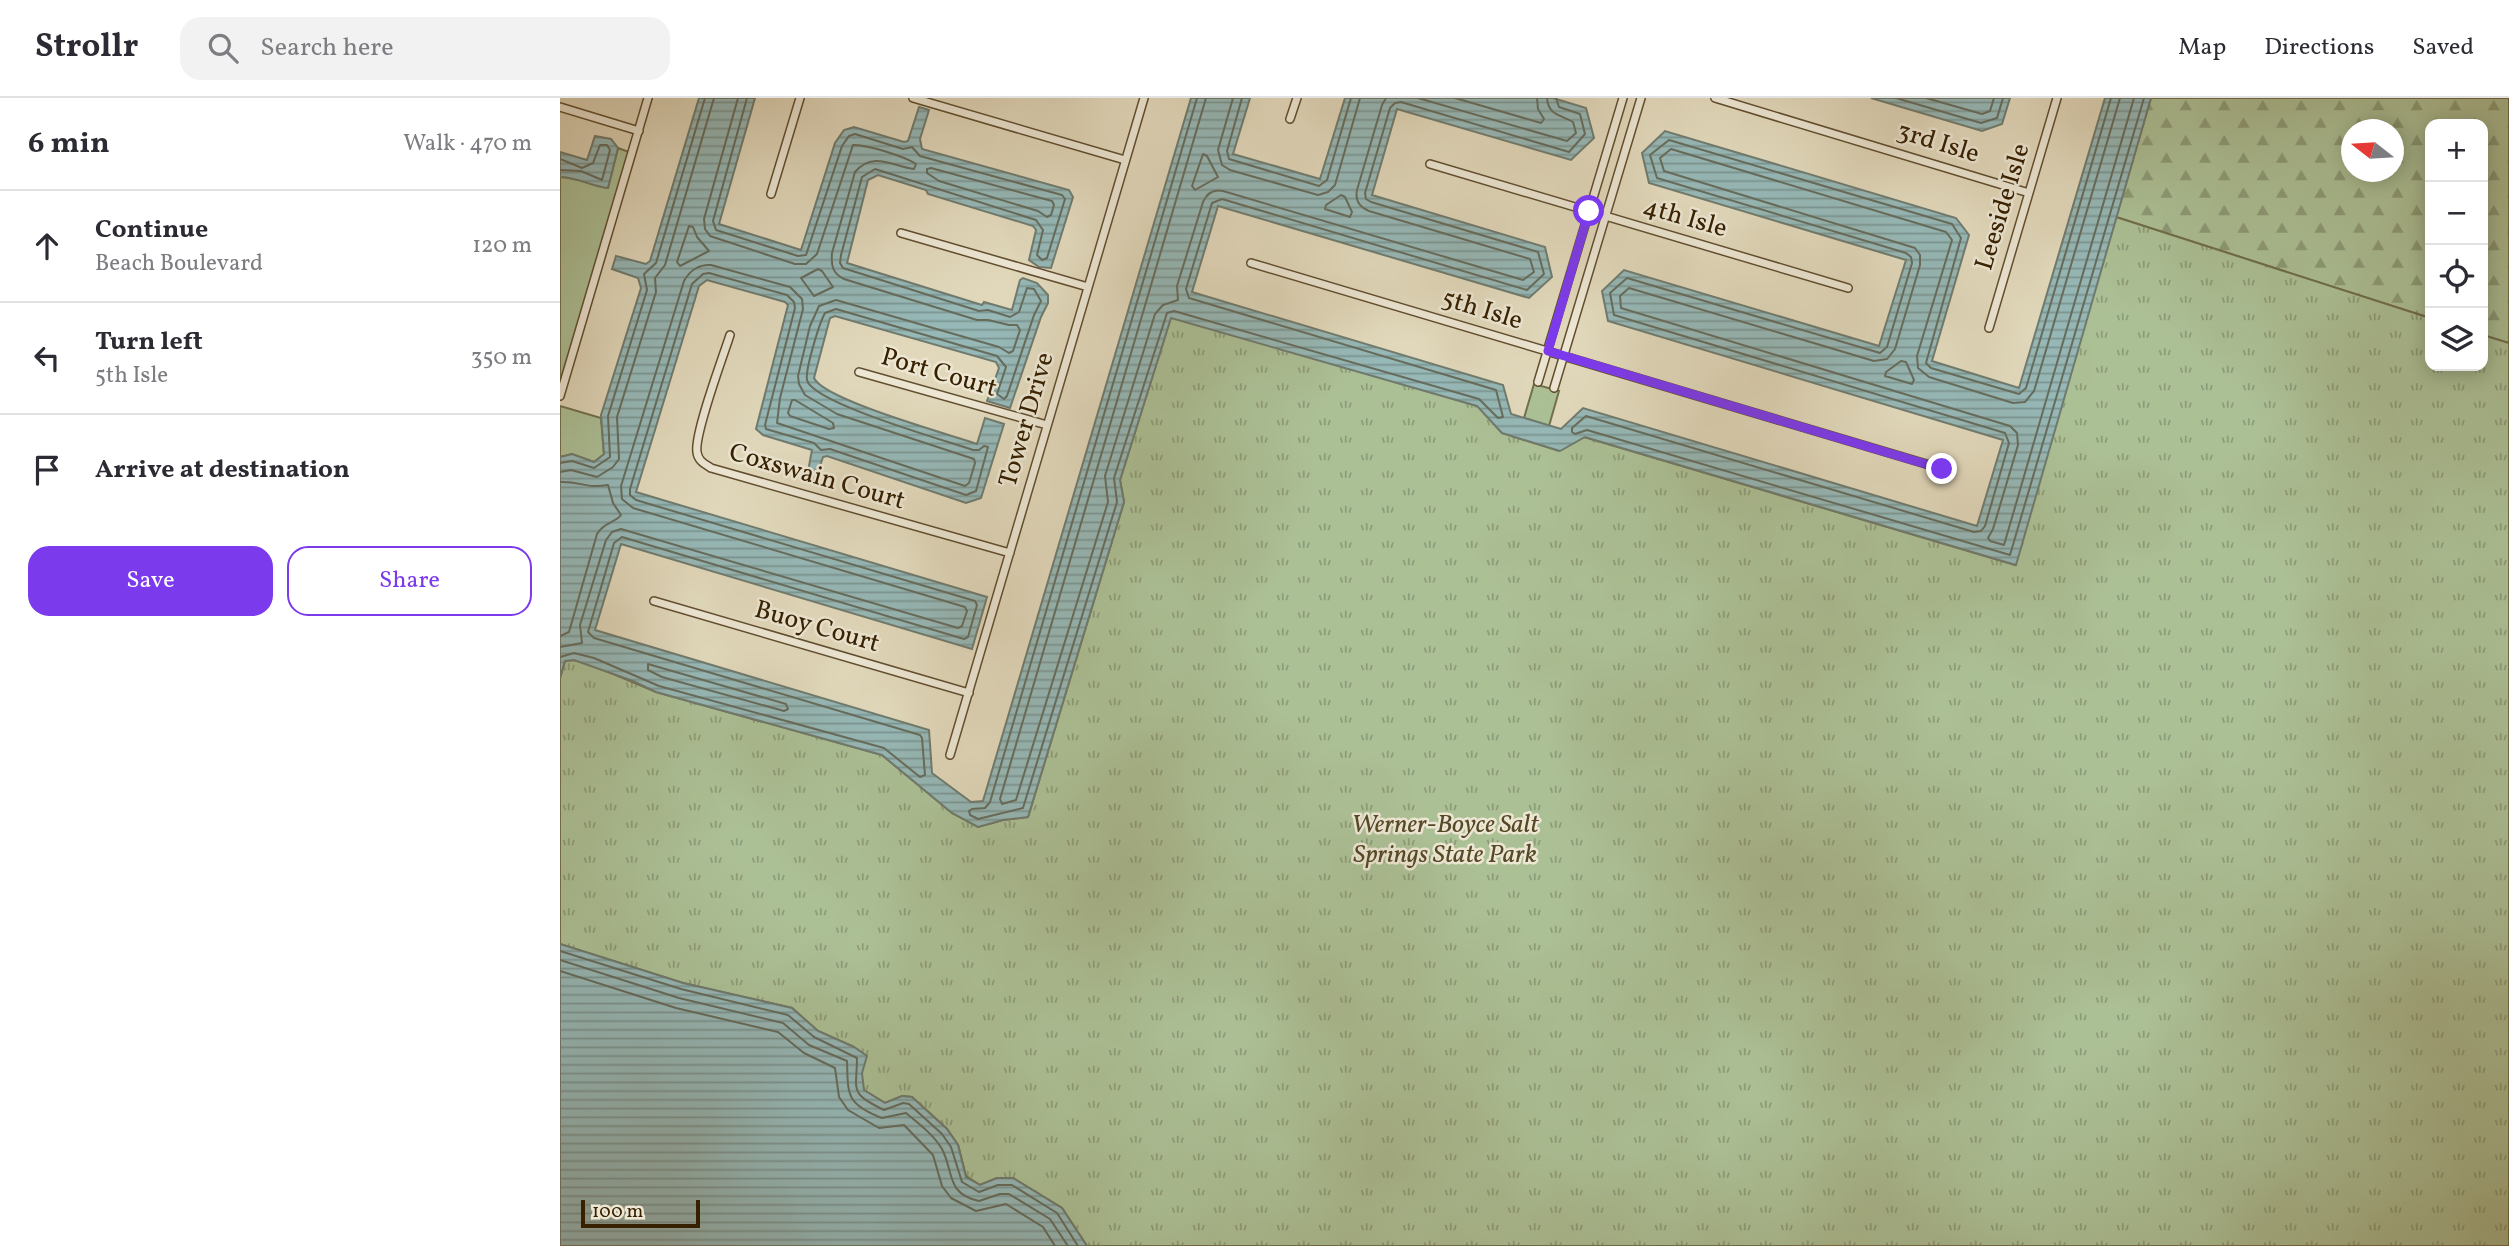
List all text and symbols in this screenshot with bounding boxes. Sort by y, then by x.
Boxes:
search box [180,17,670,80]
text: Strollr [35,25,138,71]
icon: search [204,29,242,67]
text: Search here [260,30,394,66]
text: Map [2178,31,2226,65]
text: Directions [2264,31,2374,65]
text: Saved [2412,31,2474,65]
street label: 3rd Isle [1892,113,1984,173]
north arrow [2341,119,2404,182]
map controls [2425,119,2488,371]
button: + [2425,119,2488,182]
text: 6 min [28,123,110,165]
text: Walk · 470 m [403,128,532,160]
street label: Leeside Isle [1967,139,2039,275]
button: − [2425,182,2488,245]
street label: 4th Isle [1639,189,1731,247]
route start [1573,195,1604,226]
text: Continue [95,212,208,248]
icon: ahead [28,227,66,265]
text: 120 m [472,230,532,262]
button: locate [2425,245,2488,308]
text: Beach Boulevard [95,248,263,280]
street label: 5th Isle [1437,281,1527,339]
button: layers [2425,308,2488,371]
text: Turn left [95,324,203,360]
icon: left [28,339,66,377]
street label: Port Court [877,339,1001,407]
text: 350 m [471,342,532,374]
street label: Tower Drive [991,348,1063,492]
text: 5th Isle [95,360,168,392]
street label: Coxswain Court [725,435,909,519]
icon: arrive [28,451,66,489]
text: Arrive at destination [95,452,350,488]
route end [1926,453,1957,484]
button: Save [28,546,273,616]
button: Share [287,546,532,616]
street label: Buoy Court [750,592,884,662]
park label: Werner-Boyce Salt Springs State Park [1351,807,1539,873]
scale bar [581,1197,700,1229]
text: 100 m [592,1199,643,1225]

